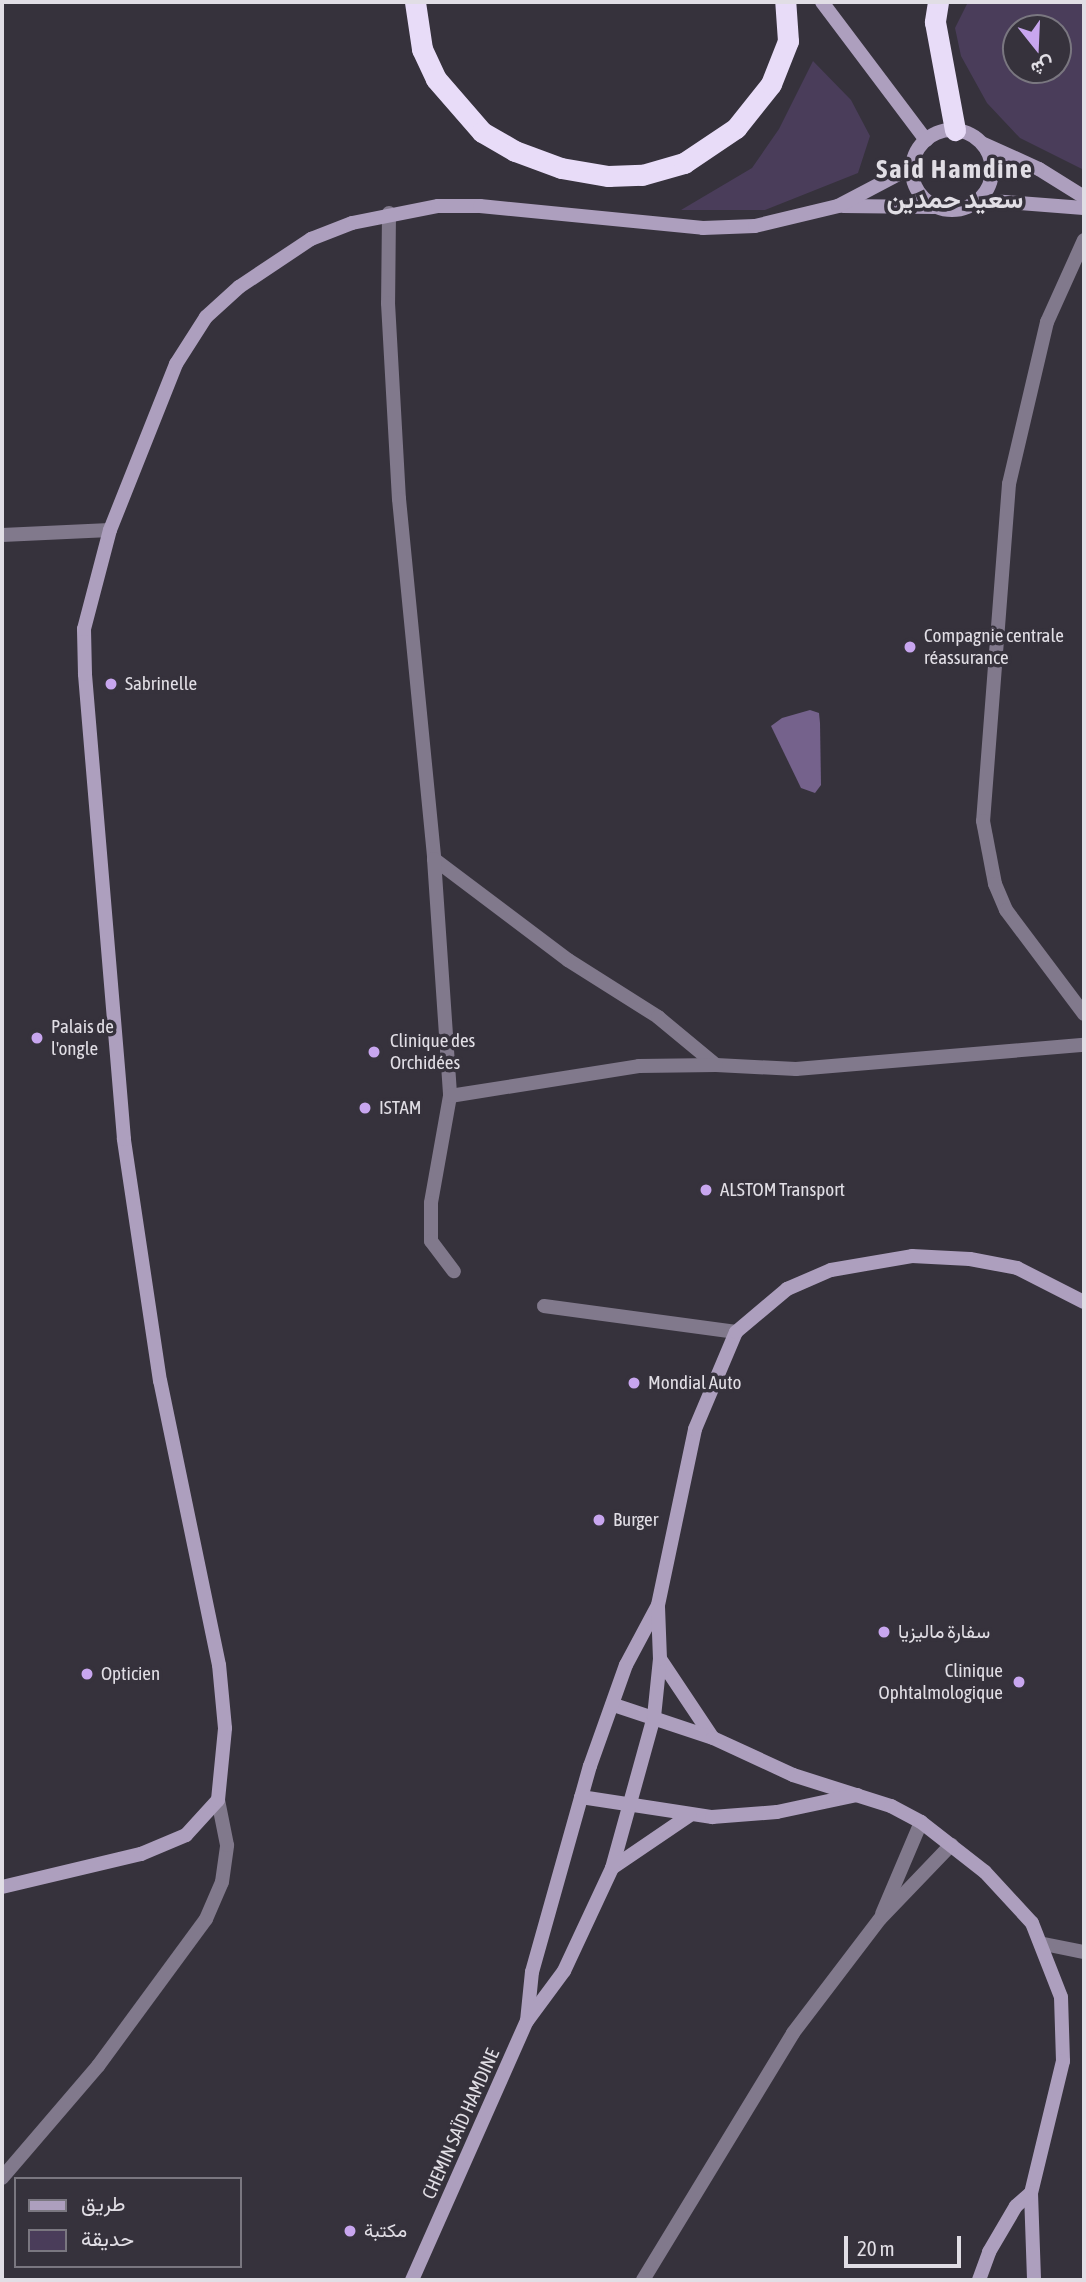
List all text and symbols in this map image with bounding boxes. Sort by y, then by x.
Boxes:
north arrow [1002,14,1072,84]
text: ش [1029,53,1057,81]
district label: Said Hamdine سعيد حمدين [878,154,1032,216]
place label: Compagnie centrale réassurance [924,625,1064,669]
marker: Compagnie centrale réassurance [902,639,918,655]
place label: Sabrinelle [125,673,197,695]
marker: Sabrinelle [103,676,119,692]
place label: Palais de l'ongle [51,1016,114,1060]
marker: Palais de l'ongle [29,1030,45,1046]
place label: Clinique des Orchidées [390,1030,475,1074]
marker: Clinique des Orchidées [364,1042,384,1062]
place label: ISTAM [379,1097,421,1119]
marker: ISTAM [357,1100,373,1116]
place label: ALSTOM Transport [720,1179,845,1201]
marker: ALSTOM Transport [698,1182,714,1198]
place label: Mondial Auto [648,1372,741,1394]
marker: Mondial Auto [626,1375,642,1391]
place label: Burger [613,1509,658,1531]
marker: Burger [591,1512,607,1528]
place label: سفارة ماليزيا [898,1621,990,1643]
marker: سفارة ماليزيا [876,1624,892,1640]
place label: Clinique Ophtalmologique [879,1660,1003,1704]
place label: Opticien [101,1663,160,1685]
marker: Opticien [79,1666,95,1682]
marker: Clinique Ophtalmologique [1009,1672,1029,1692]
street label: CHEMIN SAÏD HAMDINE [418,2045,504,2203]
legend [14,2177,242,2268]
text: طريق [81,2191,126,2215]
place label: مكتبة [364,2220,407,2242]
scale bar [848,2222,965,2266]
marker: مكتبة [342,2223,358,2239]
text: حديقة [81,2226,134,2250]
text: 20 m [857,2236,895,2260]

